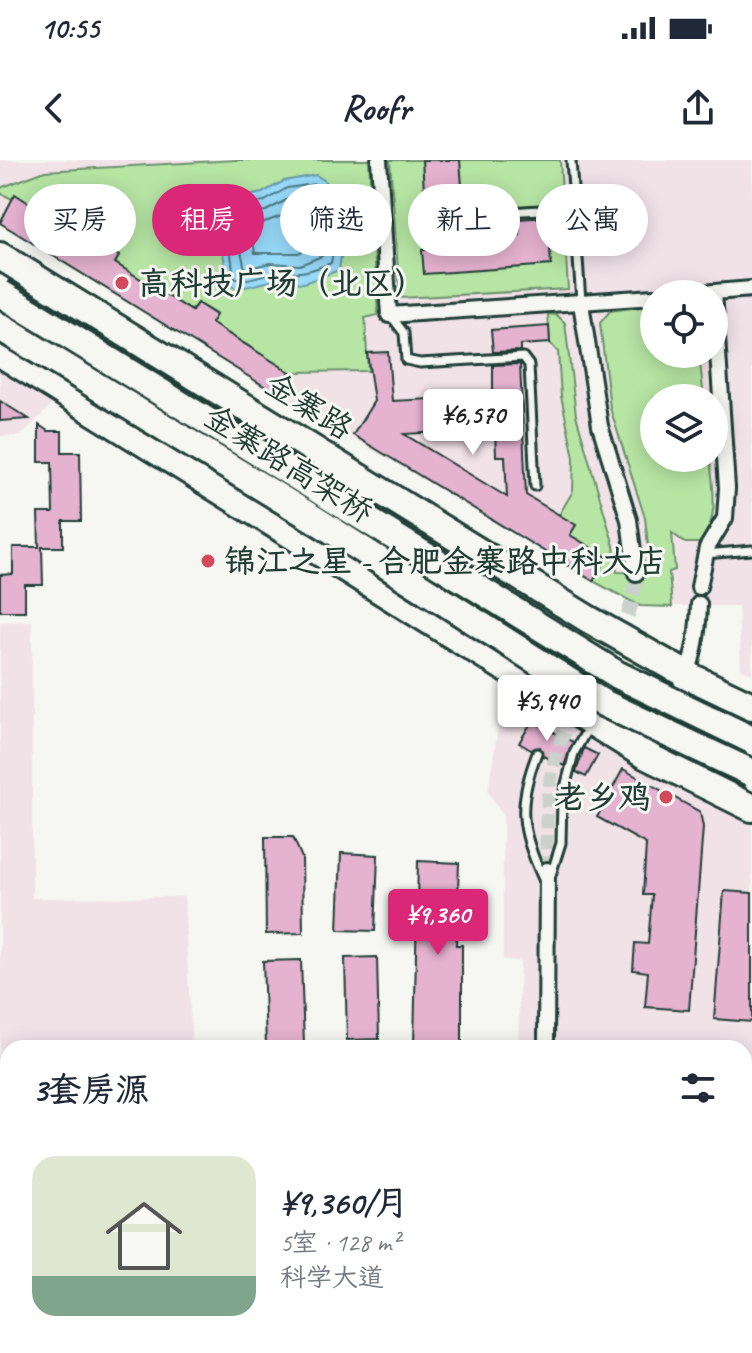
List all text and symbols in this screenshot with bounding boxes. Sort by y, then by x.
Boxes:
text: 10:55 [40,9,99,47]
text: Roofr [341,85,411,131]
icon: back [32,86,76,130]
icon: share [676,86,720,130]
chip: 买房 [24,184,136,256]
chip: 租房 [152,184,264,256]
chip: 筛选 [280,184,392,256]
chip: 新上 [408,184,520,256]
chip: 公寓 [536,184,648,256]
place label: 高科技广场（北区） [138,263,426,304]
marker: 高科技广场（北区） [113,274,131,292]
map controls [640,280,728,472]
button: locate [640,280,728,368]
street label: 金寨路 [257,363,361,449]
button: layers [640,384,728,472]
pin: ¥6,570 [408,389,538,457]
street label: 金寨路高架桥 [197,396,381,532]
text: ¥6,570 [441,398,505,431]
place label: 锦江之星 - 合肥金寨路中科大店 [224,541,666,582]
marker: 锦江之星 - 合肥金寨路中科大店 [199,552,217,570]
pin: ¥5,940 [482,675,612,743]
text: ¥5,940 [516,684,578,717]
place label: 老乡鸡 [554,777,650,818]
marker: 老乡鸡 [657,788,675,806]
pin: ¥9,360 [373,889,503,957]
text: ¥9,360 [406,898,470,931]
icon: filters [676,1066,720,1110]
text: 3套房源 [32,1068,149,1111]
text: ¥9,360/月 [280,1181,409,1224]
icon: home [96,1188,192,1284]
text: 5室 · 128 m² [280,1226,399,1259]
text: 科学大道 [280,1261,384,1294]

